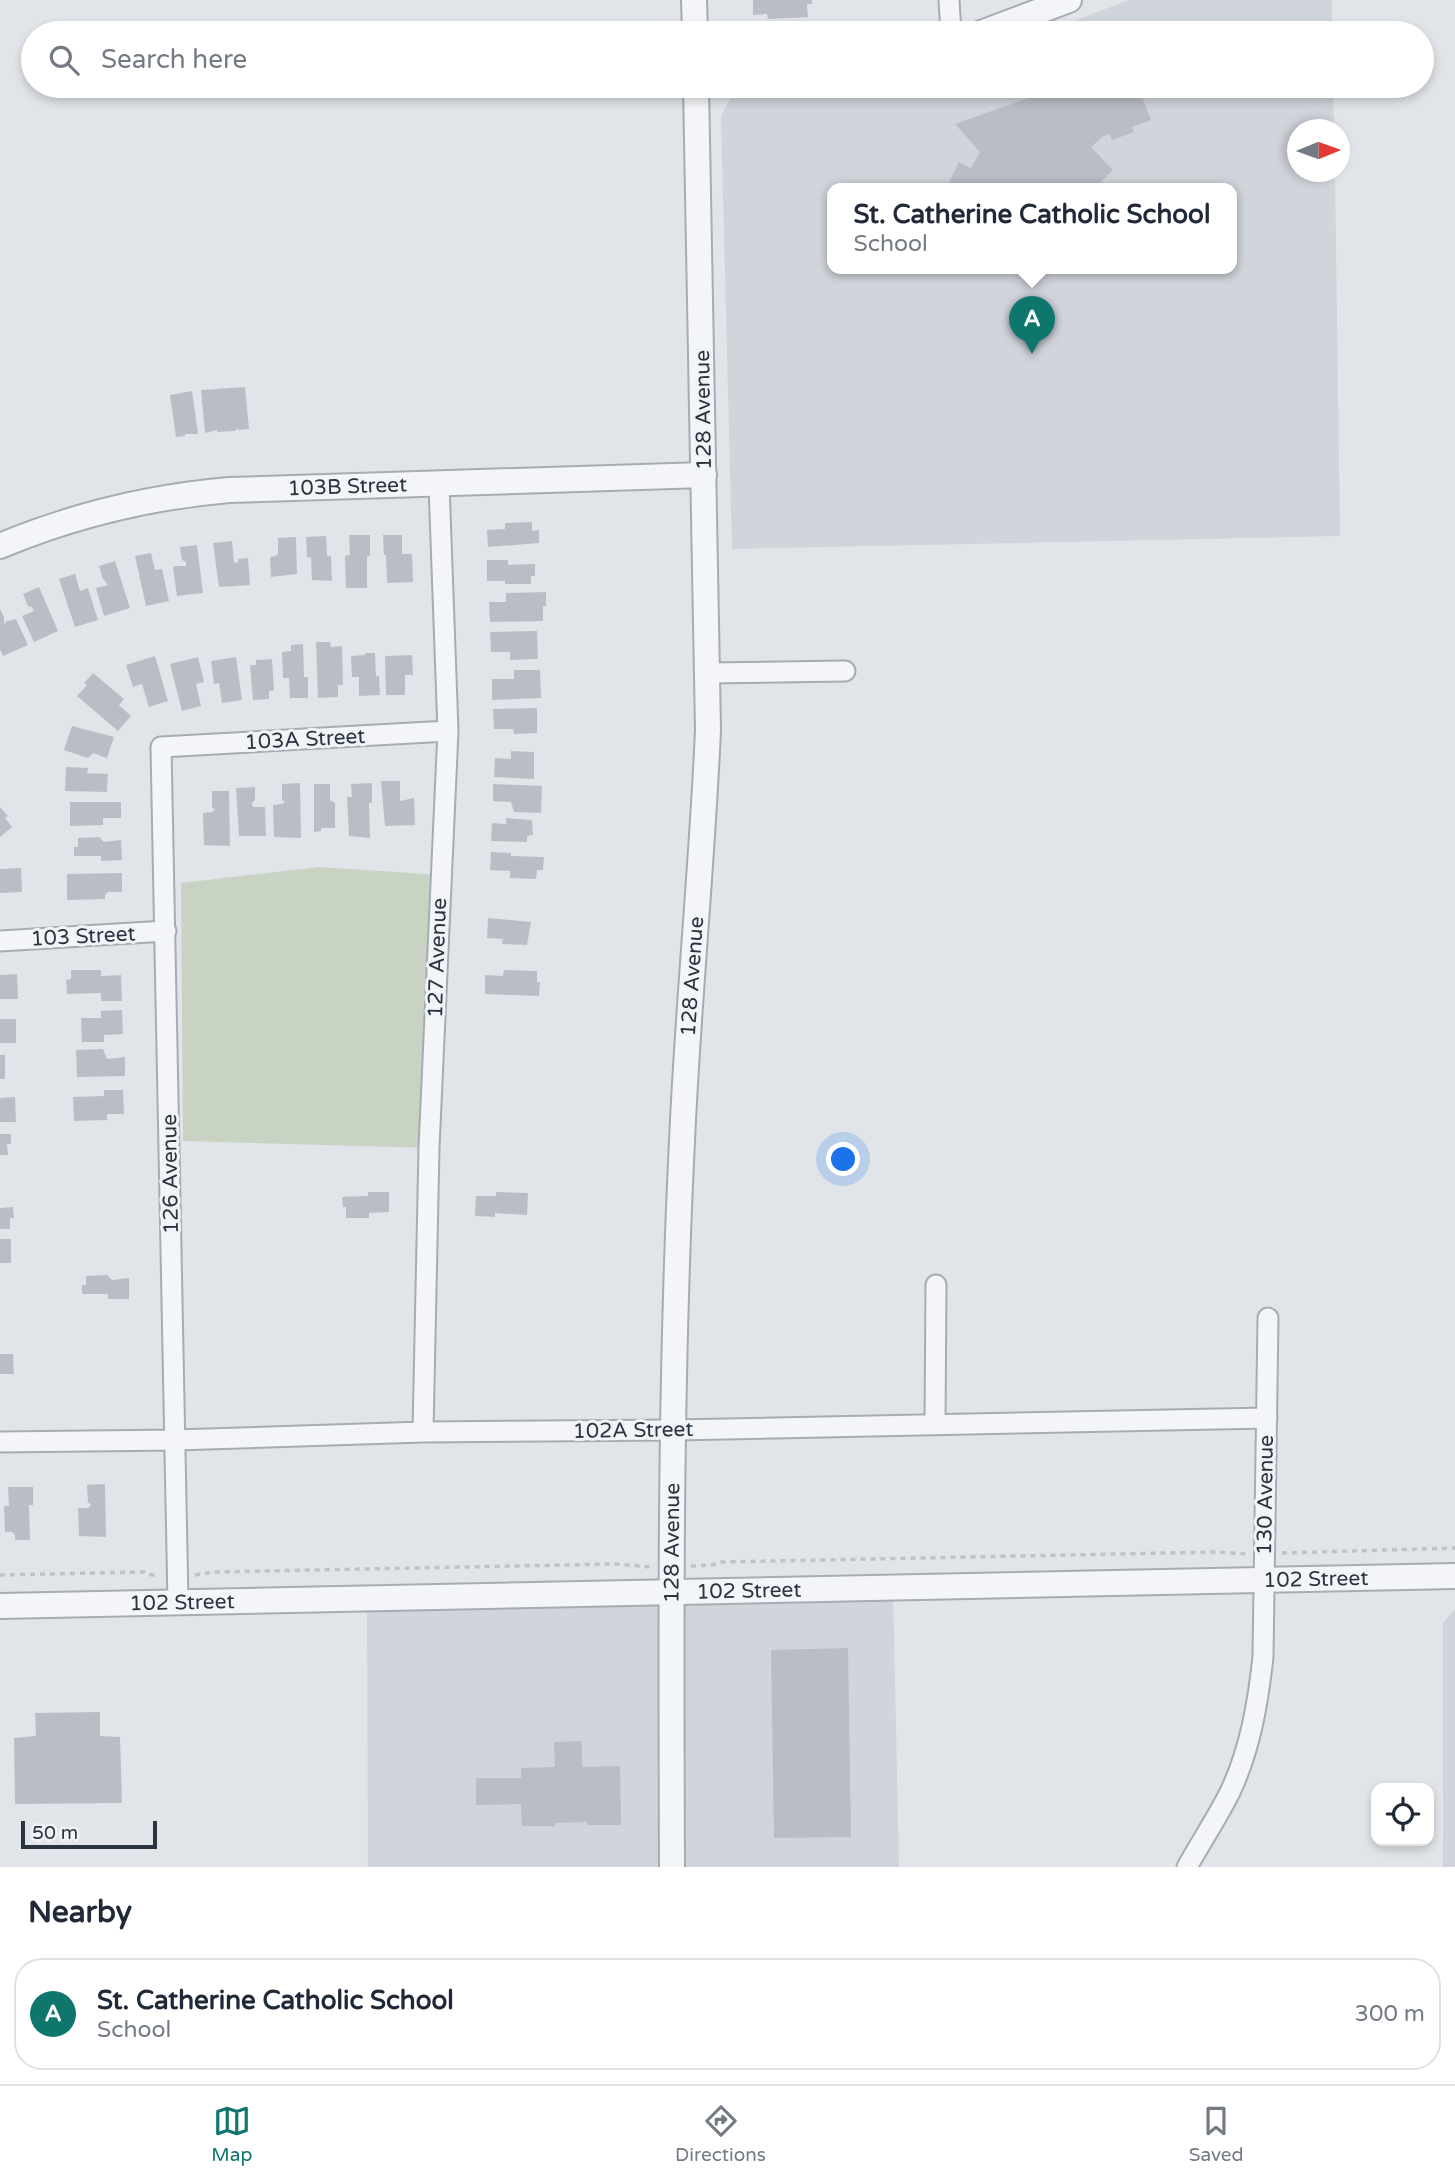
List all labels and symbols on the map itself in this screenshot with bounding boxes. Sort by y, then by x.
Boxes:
north arrow [1287,119,1350,182]
pin: A [1009,296,1055,354]
street label: 128 Avenue [690,350,717,470]
street label: 103B Street [287,472,407,501]
street label: 103A Street [244,724,366,755]
street label: 127 Avenue [423,897,452,1019]
street label: 128 Avenue [676,916,709,1037]
street label: 103 Street [30,921,136,952]
street label: 126 Avenue [157,1114,184,1234]
your location [826,1142,860,1176]
street label: 102A Street [572,1417,694,1444]
street label: 130 Avenue [1252,1435,1279,1555]
street label: 128 Avenue [660,1483,685,1603]
street label: 102 Street [1263,1566,1369,1593]
street label: 102 Street [696,1577,802,1605]
street label: 102 Street [129,1589,235,1616]
scale bar [21,1818,158,1850]

